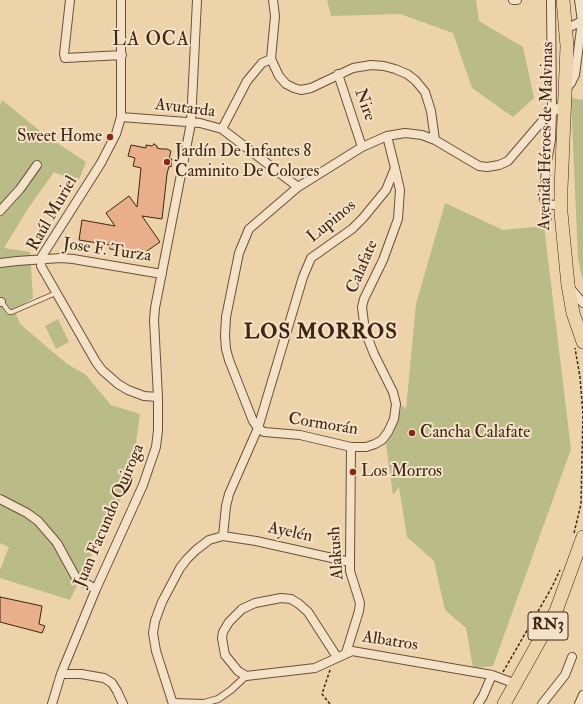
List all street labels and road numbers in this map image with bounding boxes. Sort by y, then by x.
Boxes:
street label: Avenida Héroes de Malvinas [535,41,559,231]
street label: Nire [349,86,379,124]
street label: Avutarda [154,95,216,123]
street label: Raúl Muriel [23,173,83,255]
street label: Lupinos [303,196,361,248]
street label: Jose F. Turza [61,235,153,267]
street label: Calafate [343,237,383,297]
street label: Cormorán [287,409,359,441]
street label: Juan Facundo Quiroga [71,441,149,591]
street label: Ayelén [266,518,314,548]
street label: Alakush [325,526,349,580]
road number: RN3 [528,612,568,640]
street label: Albatros [361,628,419,656]

